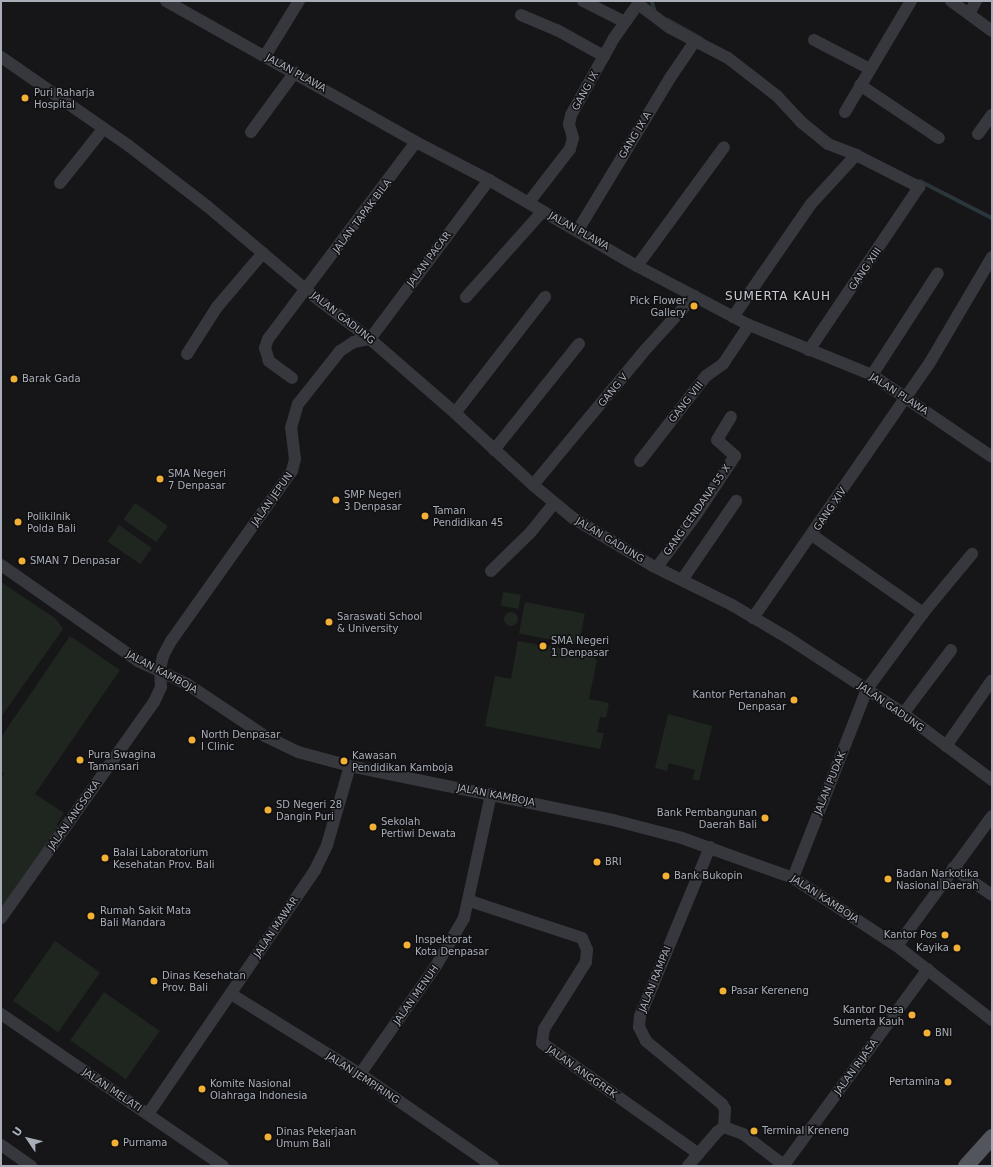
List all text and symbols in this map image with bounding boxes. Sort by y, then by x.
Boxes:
street label: JALAN PLAWA [264,51,328,95]
street label: GANG IX [569,69,601,113]
place label: Puri Raharja Hospital [34,86,95,110]
marker: Puri Raharja Hospital [19,92,31,104]
street label: GANG IX A [616,109,654,161]
street label: JALAN TAPAK BILA [330,177,394,255]
street label: JALAN PLAWA [547,209,611,253]
street label: JALAN PACAR [404,229,454,289]
street label: GANG XIII [846,245,884,293]
street label: JALAN GADUNG [309,289,377,347]
district label: SUMERTA KAUH [725,290,831,304]
place label: Pick Flower Gallery [630,294,686,318]
marker: Pick Flower Gallery [689,301,699,311]
street label: GANG V [596,371,630,409]
street label: JALAN PLAWA [868,371,930,417]
place label: Barak Gada [22,373,81,385]
marker: Barak Gada [9,374,19,384]
street label: GANG VIII [666,379,706,425]
street label: GANG CENDANA 55 X [661,462,733,558]
place label: SMA Negeri 7 Denpasar [168,467,226,490]
street label: JALAN JEPUN [249,470,295,528]
marker: SMA Negeri 7 Denpasar [155,474,165,484]
street label: GANG XIV [811,485,849,533]
place label: SMP Negeri 3 Denpasar [344,488,402,512]
marker: SMP Negeri 3 Denpasar [331,495,341,505]
place label: Taman Pendidikan 45 [433,504,503,528]
place label: Polikilnik Polda Bali [27,510,76,534]
marker: Taman Pendidikan 45 [420,511,430,521]
street label: JALAN GADUNG [574,515,646,565]
marker: Polikilnik Polda Bali [12,516,24,528]
place label: SMAN 7 Denpasar [30,555,120,567]
marker: SMAN 7 Denpasar [17,556,27,566]
place label: Saraswati School & University [337,610,422,634]
marker: Saraswati School & University [324,617,334,627]
place label: SMA Negeri 1 Denpasar [551,634,609,658]
marker: SMA Negeri 1 Denpasar [538,641,548,651]
street label: JALAN KAMBOJA [124,648,200,696]
street label: JALAN GADUNG [856,680,926,734]
place label: Kantor Pertanahan Denpasar [693,688,786,712]
marker: Kantor Pertanahan Denpasar [789,695,799,705]
place label: North Denpasar I Clinic [201,728,280,752]
marker: North Denpasar I Clinic [186,734,198,746]
place label: Pura Swagina Tamansari [88,748,156,772]
place label: Kawasan Pendidikan Kamboja [352,749,453,772]
street label: JALAN PUDAK [812,750,848,816]
marker: Pura Swagina Tamansari [75,755,85,765]
marker: Kawasan Pendidikan Kamboja [339,756,349,766]
street label: JALAN ANGSOKA [45,778,103,852]
street label: JALAN KAMBOJA [456,782,536,808]
place label: SD Negeri 28 Dangin Puri [276,798,342,822]
marker: SD Negeri 28 Dangin Puri [263,805,273,815]
place label: Bank Pembangunan Daerah Bali [657,806,757,830]
marker: Bank Pembangunan Daerah Bali [760,813,770,823]
place label: Sekolah Pertiwi Dewata [381,815,456,838]
marker: Sekolah Pertiwi Dewata [368,822,378,832]
place label: Balai Laboratorium Kesehatan Prov. Bali [113,846,215,870]
marker: Balai Laboratorium Kesehatan Prov. Bali [100,853,110,863]
place label: BRI [605,856,622,868]
marker: BRI [592,857,602,867]
place label: Badan Narkotika Nasional Daerah [896,867,979,890]
place label: Bank Bukopin [674,870,743,882]
marker: Bank Bukopin [661,871,671,881]
street label: JALAN KAMBOJA [789,872,861,926]
marker: Badan Narkotika Nasional Daerah [883,874,893,884]
street label: JALAN MAWAR [251,894,301,960]
place label: Rumah Sakit Mata Bali Mandara [100,904,191,928]
marker: Rumah Sakit Mata Bali Mandara [85,910,97,922]
place label: Kantor Pos [884,929,937,941]
marker: Kantor Pos [940,930,950,940]
place label: Inspektorat Kota Denpasar [415,933,489,956]
marker: Inspektorat Kota Denpasar [402,940,412,950]
place label: Kayika [916,942,949,954]
marker: Kayika [952,943,962,953]
street label: JALAN RAMPAI [636,944,674,1014]
street label: JALAN MENUH [391,963,441,1027]
place label: Dinas Kesehatan Prov. Bali [162,969,246,992]
marker: Dinas Kesehatan Prov. Bali [149,976,159,986]
place label: Pasar Kereneng [731,985,809,997]
marker: Pasar Kereneng [718,986,728,996]
place label: Kantor Desa Sumerta Kauh [833,1003,904,1026]
marker: Kantor Desa Sumerta Kauh [907,1010,917,1020]
place label: BNI [935,1027,952,1039]
marker: BNI [922,1028,932,1038]
street label: JALAN RIJASA [832,1037,880,1097]
street label: JALAN ANGGREK [545,1043,619,1101]
street label: JALAN JEMPIRING [324,1050,402,1106]
street label: JALAN MELATI [80,1066,144,1114]
place label: Pertamina [889,1076,940,1088]
place label: Komite Nasional Olahraga Indonesia [210,1077,307,1100]
marker: Pertamina [943,1077,953,1087]
marker: Komite Nasional Olahraga Indonesia [197,1084,207,1094]
north arrow [8,1119,48,1159]
text: U [10,1124,26,1139]
place label: Dinas Pekerjaan Umum Bali [276,1125,356,1148]
place label: Terminal Kreneng [762,1125,849,1137]
marker: Terminal Kreneng [749,1126,759,1136]
marker: Dinas Pekerjaan Umum Bali [263,1132,273,1142]
place label: Purnama [123,1137,167,1149]
marker: Purnama [110,1138,120,1148]

